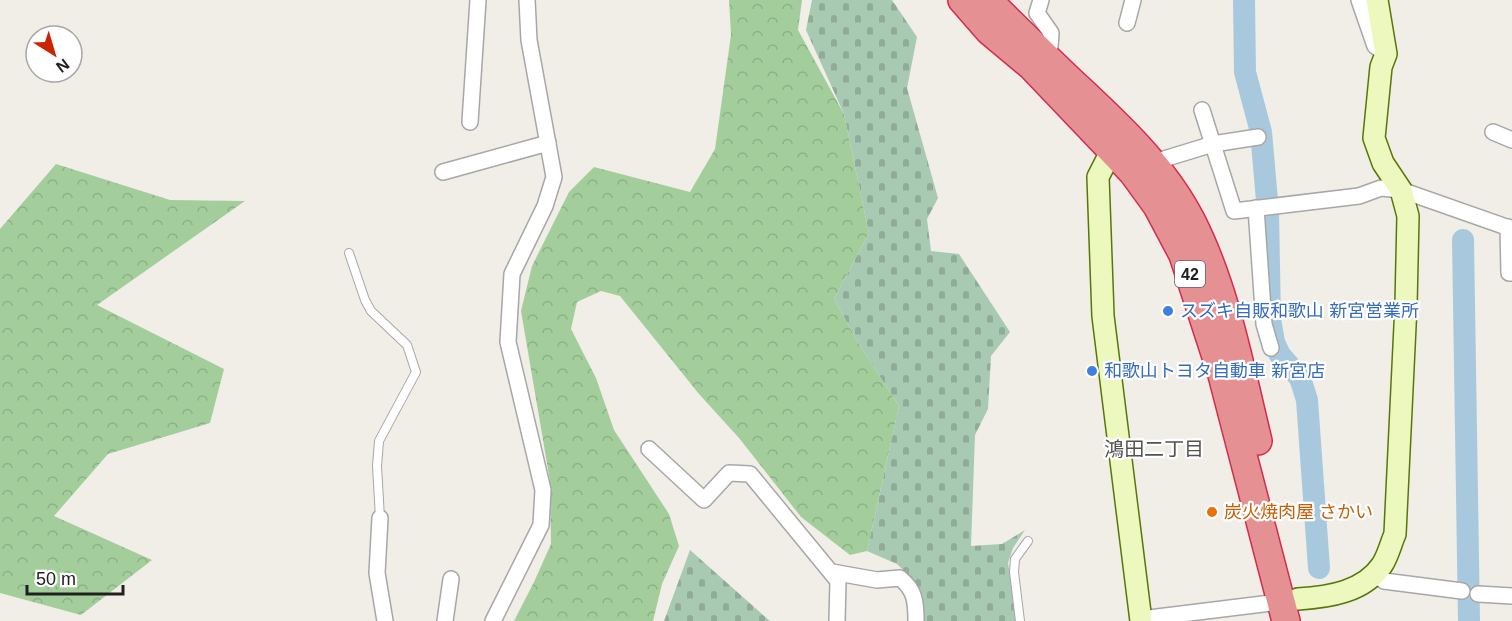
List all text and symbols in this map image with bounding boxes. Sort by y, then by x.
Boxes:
north arrow [24,24,84,84]
text: N [53,55,72,76]
road number: 42 [1175,261,1205,287]
place label: スズキ自販和歌山 新宮営業所 [1180,301,1419,321]
marker: スズキ自販和歌山 新宮営業所 [1161,304,1175,318]
place label: 和歌山トヨタ自動車 新宮店 [1104,361,1325,381]
marker: 和歌山トヨタ自動車 新宮店 [1085,364,1099,378]
district label: 鴻田二丁目 [1104,438,1204,460]
place label: 炭火焼肉屋 さかい [1224,502,1373,522]
marker: 炭火焼肉屋 さかい [1205,505,1219,519]
scale bar [27,558,123,596]
text: 50 m [36,569,76,589]

